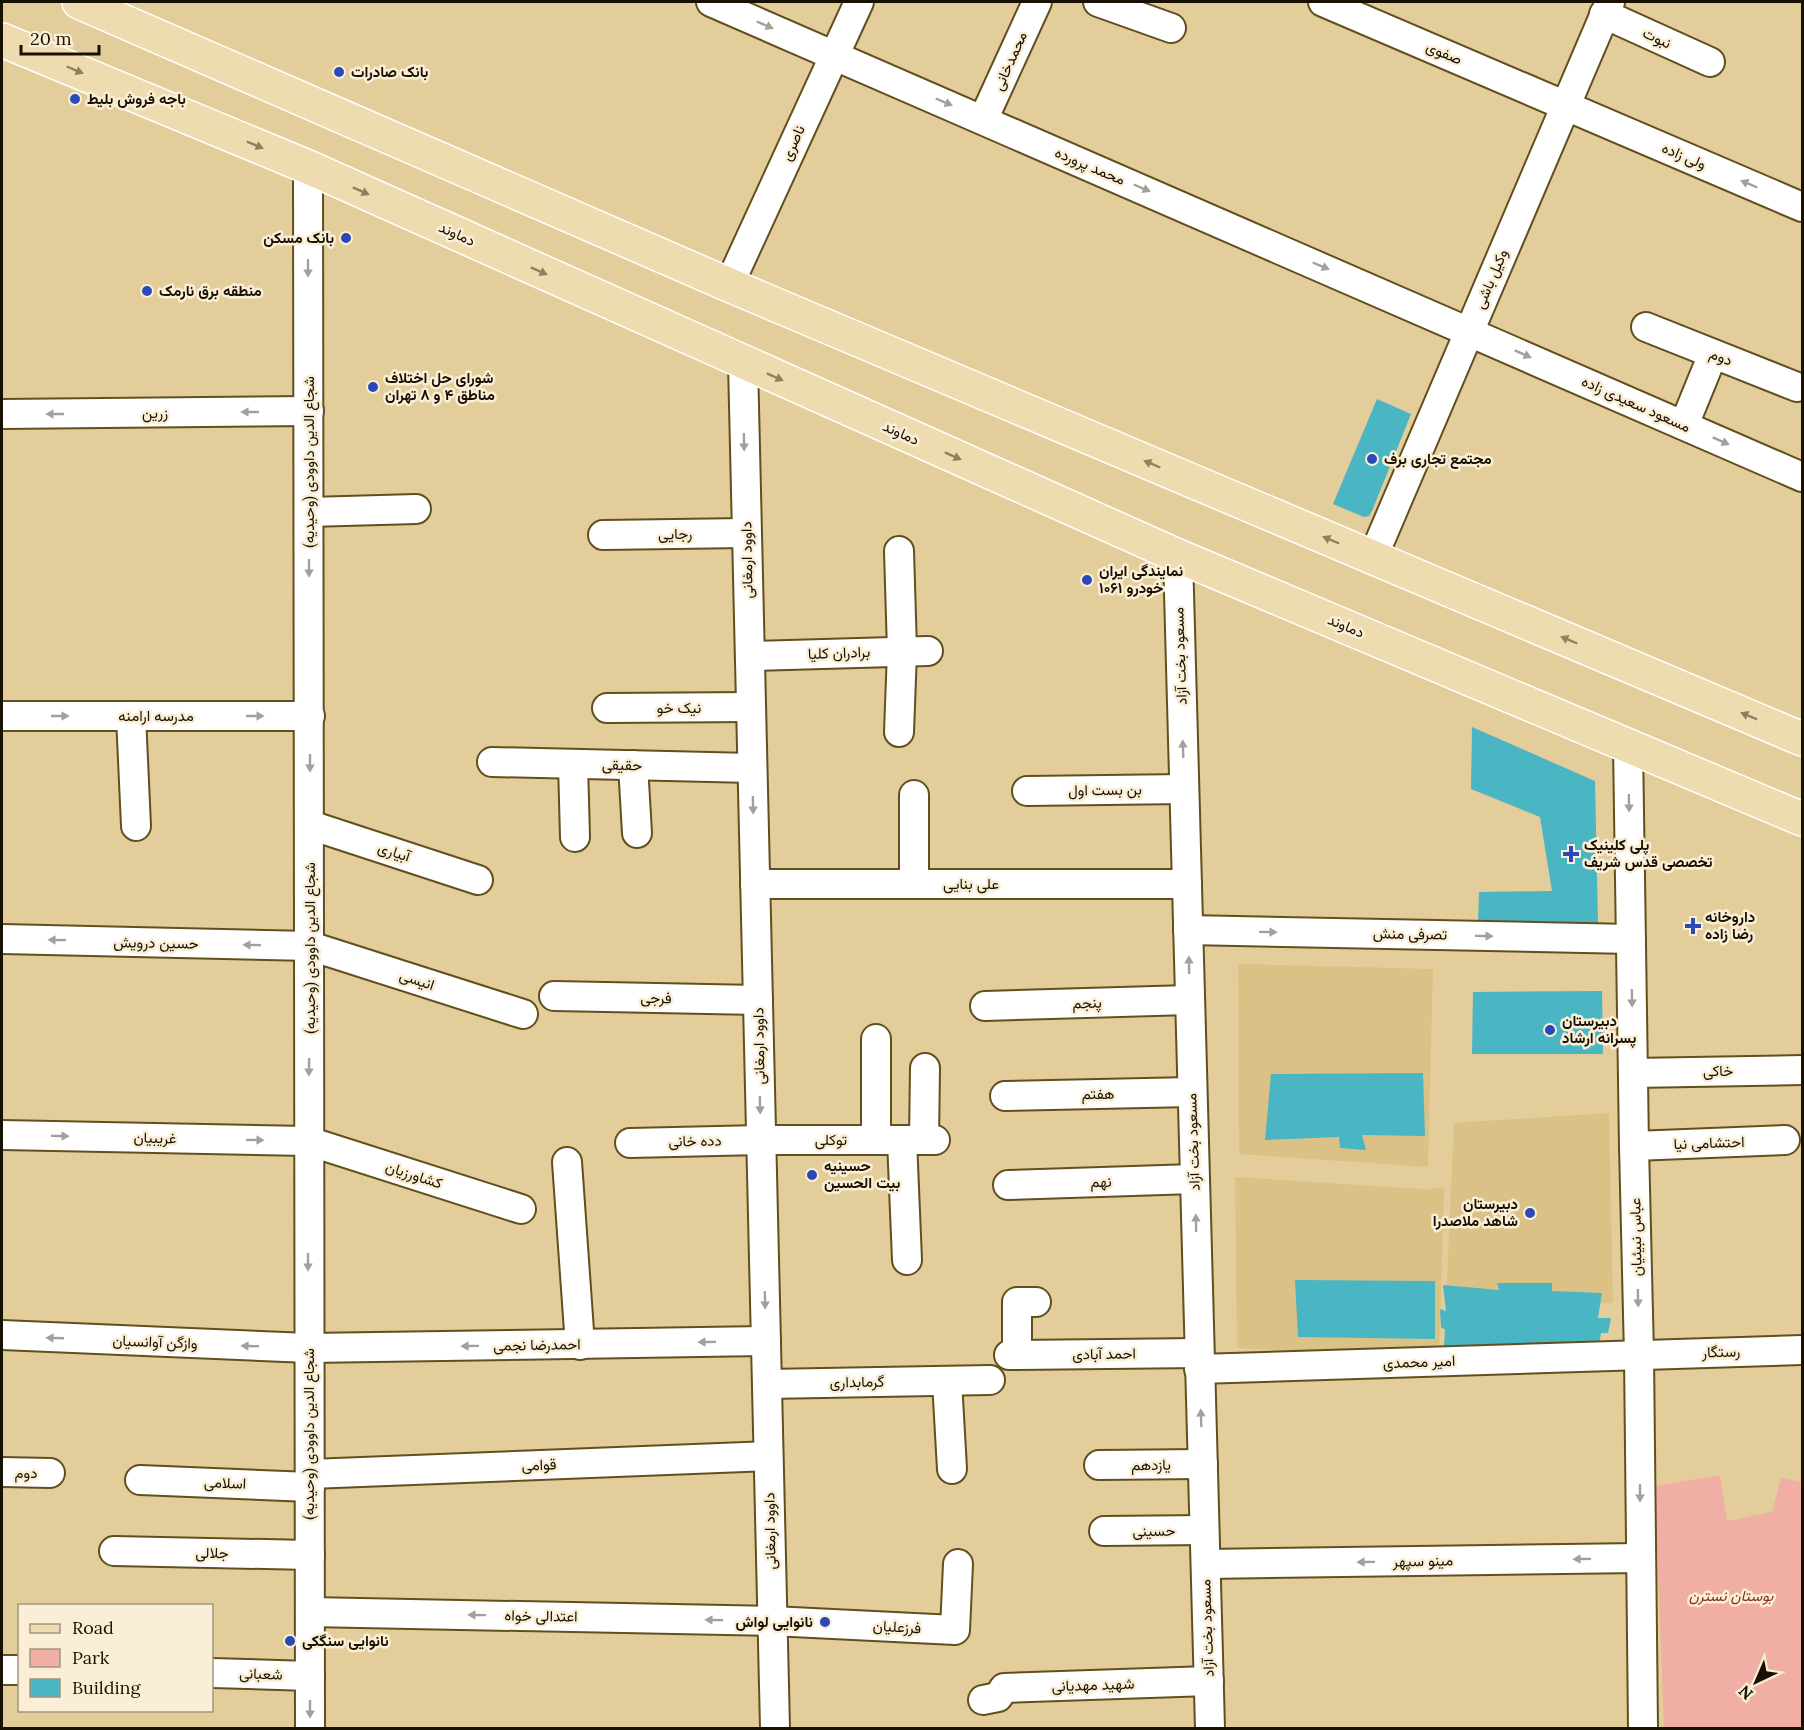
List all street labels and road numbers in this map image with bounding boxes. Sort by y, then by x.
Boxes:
street label: نبوت [1640,23,1674,52]
street label: محمدخانی [988,28,1032,94]
street label: صفوی [1423,37,1465,69]
street label: ناصری [776,122,810,164]
street label: ولی زاده [1659,138,1709,174]
street label: محمد پرورده [1052,142,1128,190]
street label: دماوند [436,217,478,250]
street label: وکیل باشی [1469,246,1513,312]
street label: دوم [1707,344,1735,370]
street label: مسعود سعیدی زاده [1578,371,1694,437]
street label: شجاع الدین داوودی (وحیدیه) [299,376,320,548]
street label: زرین [142,403,168,423]
street label: دماوند [880,416,922,449]
street label: داوود ارمغانی [736,521,758,599]
street label: رجایی [658,524,692,544]
street label: مسعود بخت آزاد [1168,607,1191,705]
street label: دماوند [1325,609,1367,642]
street label: برادران کلیا [808,642,870,663]
street label: نیک خو [657,698,701,717]
street label: مدرسه ارامنه [118,706,194,725]
street label: حقیقی [602,755,642,775]
street label: بن بست اول [1068,779,1142,801]
street label: آبیاری [375,837,414,867]
street label: شجاع الدین داوودی (وحیدیه) [300,862,321,1034]
street label: علی بنایی [943,874,999,894]
street label: تصرفی منش [1373,923,1448,945]
street label: حسین درویش [113,932,199,954]
street label: انیسی [397,965,437,995]
street label: فرجی [640,988,672,1008]
street label: پنجم [1072,992,1102,1014]
street label: داوود ارمغانی [748,1007,770,1085]
street label: خاکی [1703,1061,1733,1081]
street label: هفتم [1081,1084,1115,1104]
street label: مسعود بخت آزاد [1181,1093,1204,1191]
street label: غریبیان [133,1128,177,1147]
street label: توکلی [815,1130,848,1150]
street label: دده خانی [668,1131,722,1151]
street label: احتشامی نیا [1673,1132,1745,1154]
street label: کشاورزیان [383,1156,445,1193]
street label: نهم [1090,1172,1112,1192]
street label: عباس نبیئیان [1625,1197,1647,1276]
street label: وازگن آوانسیان [112,1331,198,1353]
street label: احمدرضا نجمی [493,1334,581,1356]
street label: رستگار [1701,1341,1740,1362]
street label: احمد آبادی [1072,1343,1136,1365]
street label: شجاع الدین داوودی (وحیدیه) [299,1348,320,1520]
street label: امیر محمدی [1382,1351,1456,1373]
street label: گرمابداری [829,1372,885,1392]
street label: قوامی [521,1454,557,1476]
street label: یازدهم [1131,1455,1171,1475]
street label: دوم [15,1463,37,1483]
street label: اسلامی [203,1472,247,1494]
street label: داوود ارمغانی [759,1492,781,1570]
street label: حسینی [1132,1521,1176,1541]
street label: جلالی [195,1543,229,1563]
street label: مینو سپهر [1392,1550,1453,1572]
street label: مسعود بخت آزاد [1195,1579,1218,1677]
street label: اعتدالی خواه [504,1605,578,1627]
street label: فرزعلیان [872,1616,922,1637]
street label: شعبانی [239,1663,283,1685]
street label: شهید مهدیانی [1051,1674,1135,1696]

